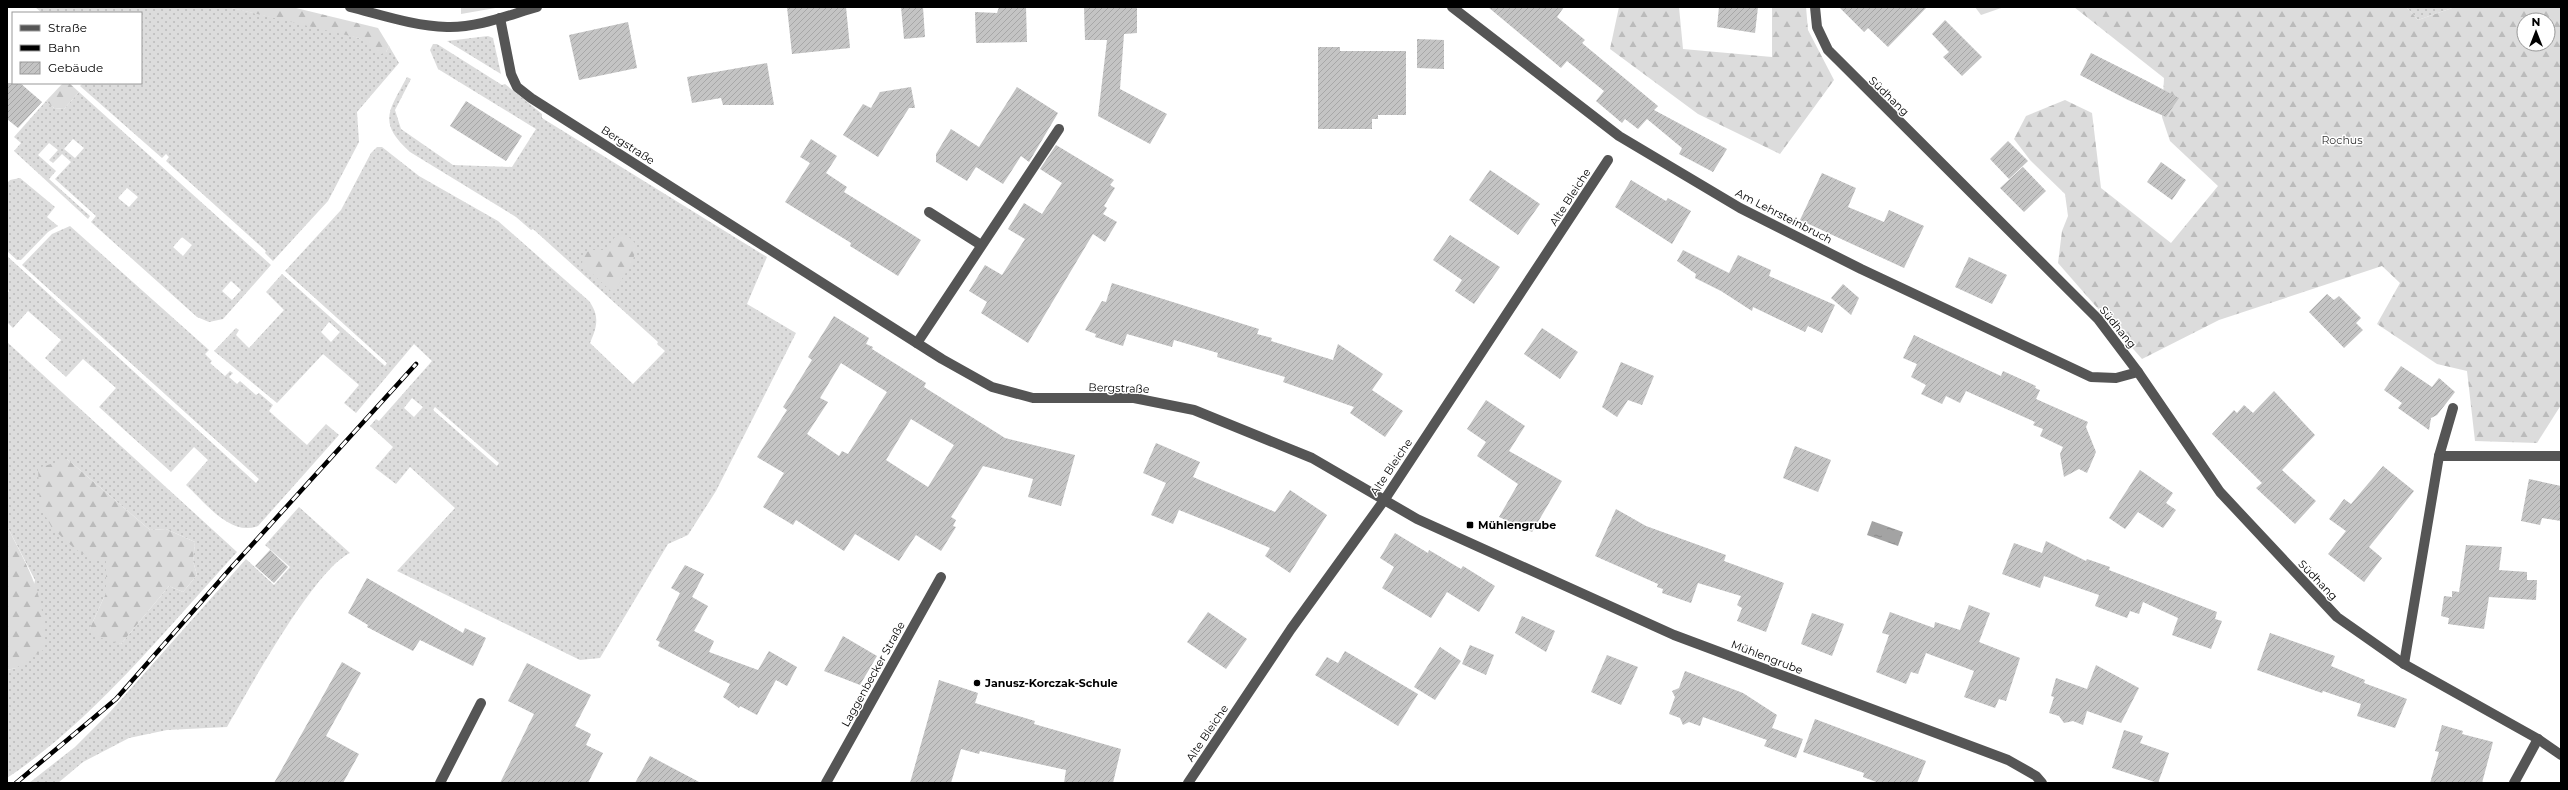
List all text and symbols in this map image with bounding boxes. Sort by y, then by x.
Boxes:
legend [12,12,142,84]
north arrow [2516,12,2556,52]
text: N [2532,15,2540,29]
text: Straße [48,20,87,35]
text: Bahn [48,40,80,55]
text: Gebäude [48,60,103,75]
street label: Südhang [1866,73,1912,119]
street label: Bergstraße [599,123,658,168]
park label: Rochus [2321,133,2363,147]
street label: Alte Bleiche [1546,165,1594,228]
street label: Am Lehrsteinbruch [1733,186,1835,246]
street label: Südhang [2097,303,2139,351]
street label: Bergstraße [1088,380,1150,396]
street label: Alte Bleiche [1367,436,1415,498]
place label: Mühlengrube [1478,518,1556,532]
marker: Mühlengrube [1465,520,1475,530]
street label: Südhang [2295,557,2341,603]
street label: Laggenbecker Straße [838,619,908,729]
street label: Mühlengrube [1729,637,1805,677]
place label: Janusz-Korczak-Schule [984,676,1118,690]
marker: Janusz-Korczak-Schule [972,678,982,688]
street label: Alte Bleiche [1183,702,1231,764]

